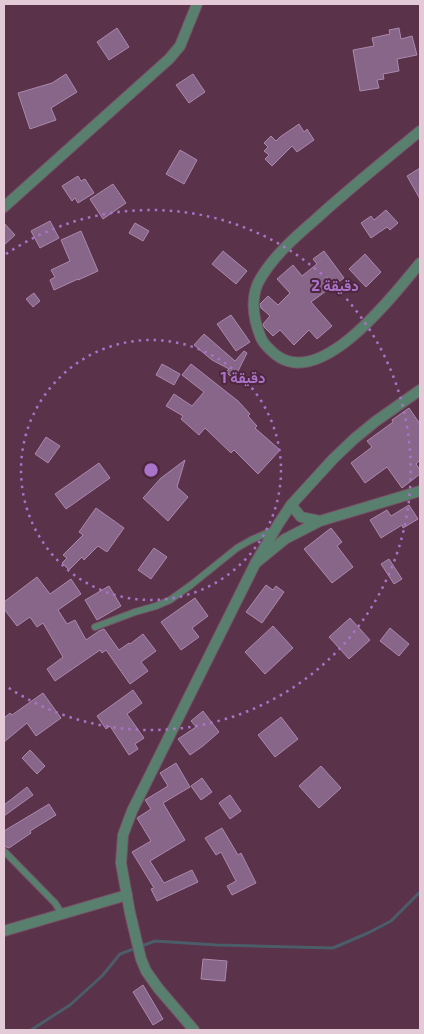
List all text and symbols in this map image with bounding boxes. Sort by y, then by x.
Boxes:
text: 2 دقيقة [311,276,359,295]
text: 1 دقيقة [220,368,266,387]
centre of rings [142,461,160,479]

